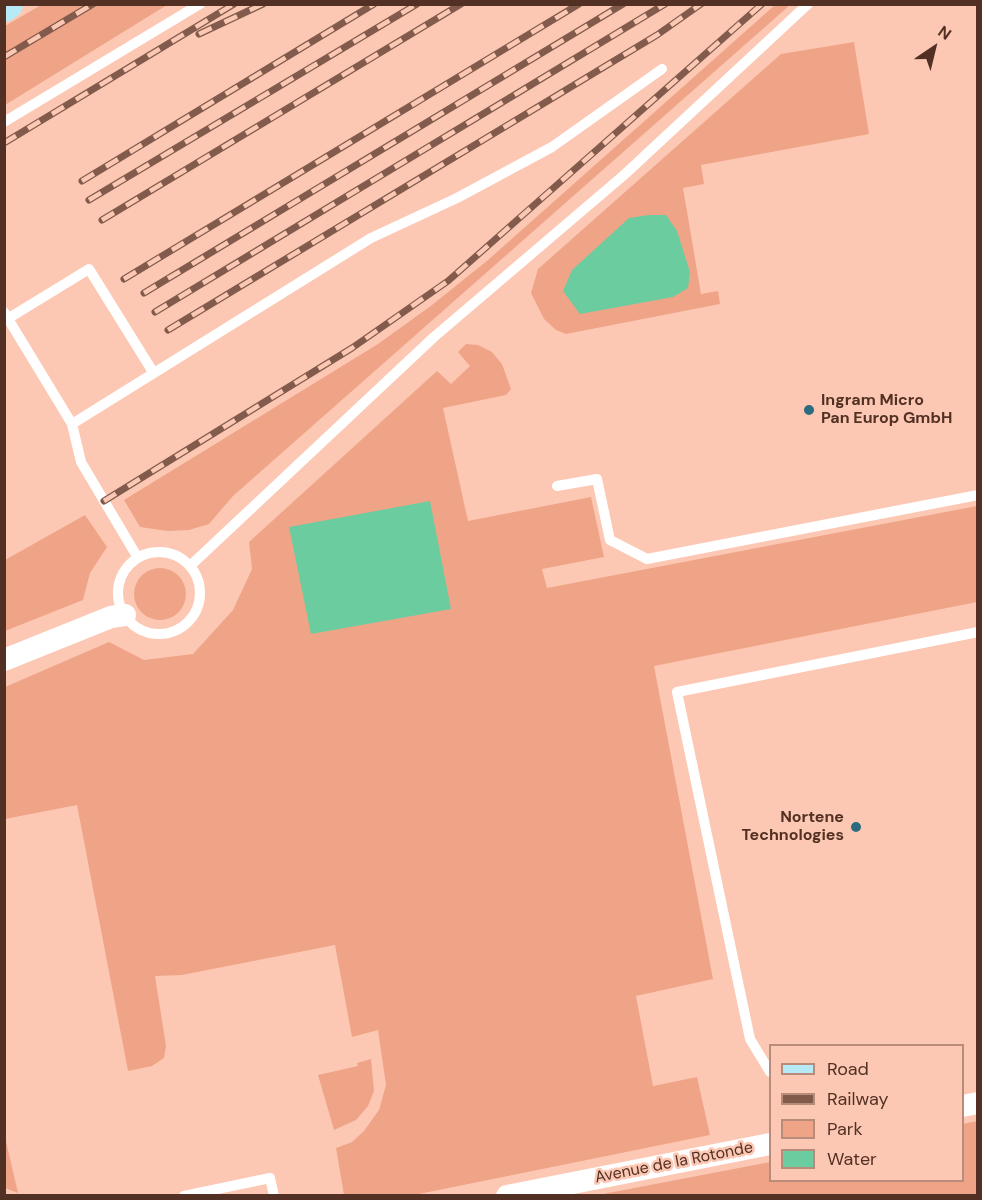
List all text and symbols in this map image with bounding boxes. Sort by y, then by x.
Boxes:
north arrow [904,18,964,78]
text: N [934,21,955,45]
place label: Ingram Micro Pan Europ GmbH [821,391,952,429]
marker: Ingram Micro Pan Europ GmbH [802,403,816,417]
place label: Nortene Technologies [741,808,844,846]
marker: Nortene Technologies [849,820,863,834]
legend [769,1044,964,1182]
text: Road [827,1057,869,1081]
text: Railway [827,1087,889,1111]
text: Park [827,1117,863,1141]
street label: Avenue de la Rotonde [593,1138,755,1188]
text: Water [827,1147,877,1171]

